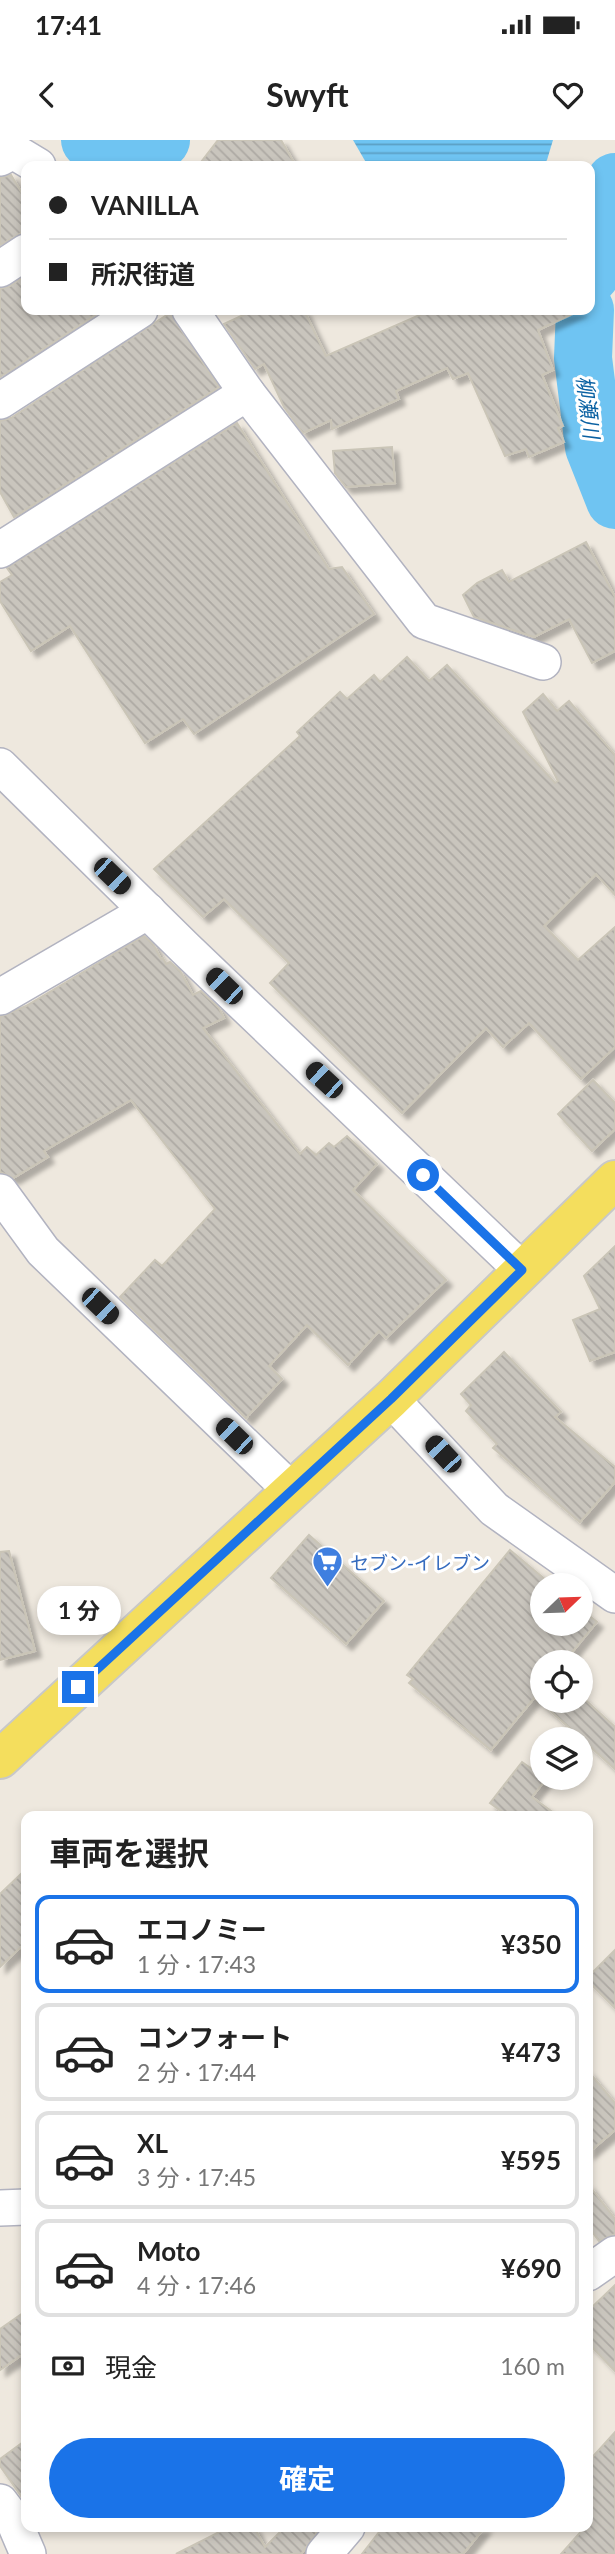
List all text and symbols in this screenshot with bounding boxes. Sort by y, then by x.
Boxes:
text: 17:41 [35,9,102,41]
text: Swyft [266,75,349,114]
icon: back [28,76,66,114]
icon: heart [549,76,587,114]
text: VANILLA [91,189,198,221]
text: 所沢街道 [91,258,195,290]
water label: 柳瀬川 [573,374,605,442]
car [90,854,135,898]
car [202,964,247,1008]
car [302,1058,347,1102]
route start [407,1159,439,1191]
car [78,1284,123,1328]
car [212,1414,257,1458]
car [421,1431,466,1477]
supermarket icon: セブン-イレブン [310,1545,344,1589]
place label: セブン-イレブン [350,1551,490,1574]
north arrow [530,1573,593,1636]
map controls [530,1573,593,1790]
callout: 1 分 [36,1586,120,1634]
text: 1 分 [58,1596,100,1624]
button: locate [530,1650,593,1713]
route end [62,1671,94,1703]
button: layers [530,1727,593,1790]
text: 車両を選択 [49,1833,209,1872]
icon: car [53,1913,116,1976]
text: エコノミー [137,1913,267,1945]
text: ¥350 [501,1928,561,1960]
text: 1 分 · 17:43 [137,1950,256,1978]
icon: car [53,2021,116,2084]
text: コンフォート [137,2021,292,2053]
text: ¥473 [501,2036,561,2068]
text: 2 分 · 17:44 [137,2058,256,2086]
text: XL [137,2127,168,2159]
icon: car [53,2129,116,2192]
text: ¥595 [501,2144,561,2176]
text: 3 分 · 17:45 [137,2163,256,2191]
text: Moto [137,2235,200,2267]
icon: car [53,2237,116,2300]
text: ¥690 [501,2252,561,2284]
text: 4 分 · 17:46 [137,2271,256,2299]
icon: cash [49,2347,87,2385]
text: 現金 [105,2351,157,2383]
text: 160 m [500,2352,565,2380]
button: 確定 [49,2438,565,2518]

